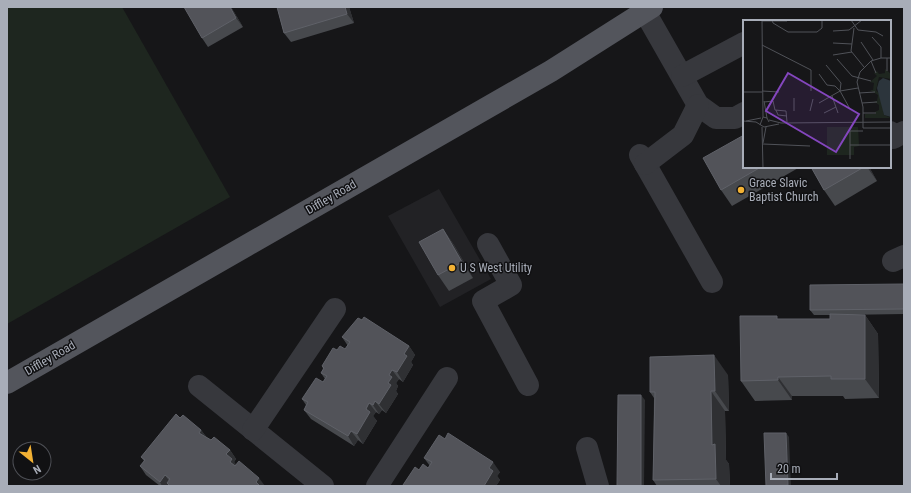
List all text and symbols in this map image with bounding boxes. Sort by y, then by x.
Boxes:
inset map [743,20,891,168]
place label: Grace Slavic Baptist Church [749,176,819,204]
street label: Diffley Road [303,177,359,217]
marker: Grace Slavic Baptist Church [736,185,746,195]
place label: U S West Utility [460,261,532,275]
marker: U S West Utility [447,263,457,273]
street label: Diffley Road [22,338,78,378]
north arrow [12,441,52,481]
scale bar [771,455,837,481]
text: N [30,462,43,477]
text: 20 m [777,462,801,476]

